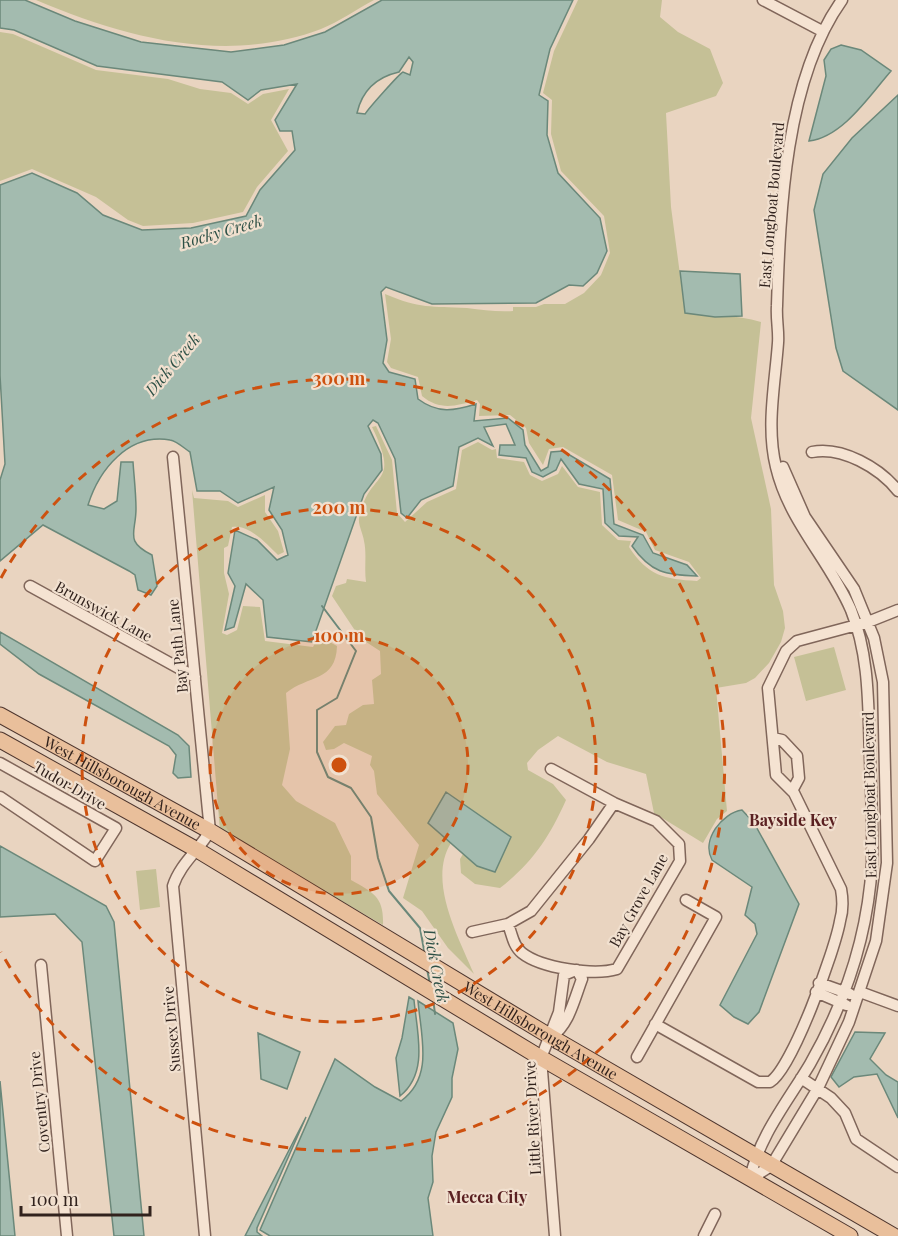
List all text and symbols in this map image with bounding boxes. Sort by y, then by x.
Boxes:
street label: East Longboat Boulevard [754,121,788,289]
water label: Rocky Creek [177,209,265,253]
water label: Dick Creek [139,329,204,400]
text: 300 m [313,366,366,390]
text: 200 m [312,495,366,519]
street label: Brunswick Lane [52,576,156,646]
street label: Bay Path Lane [162,598,192,694]
text: 100 m [314,623,365,647]
street label: East Longboat Boulevard [858,711,880,878]
street label: West Hillsborough Avenue [40,731,205,834]
centre of rings [329,755,349,775]
street label: Tudor Drive [30,756,110,814]
district label: Bayside Key [749,809,838,830]
street label: Bay Grove Lane [604,850,672,950]
water label: Dick Creek [419,926,454,1005]
street label: West Hillsborough Avenue [459,976,622,1084]
street label: Sussex Drive [157,985,185,1073]
street label: Coventry Drive [24,1050,54,1154]
street label: Little River Drive [519,1060,545,1176]
scale bar [21,1179,150,1217]
district label: Mecca City [447,1186,528,1207]
text: 100 m [30,1187,79,1211]

